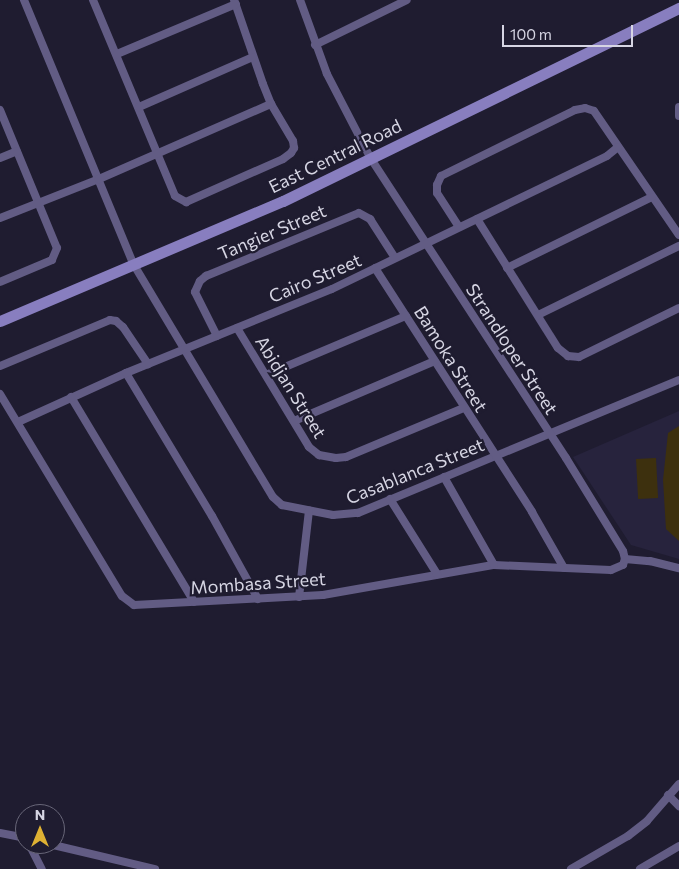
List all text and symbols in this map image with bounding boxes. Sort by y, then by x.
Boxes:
scale bar [504,15,635,47]
text: 100 m [510,25,552,43]
street label: East Central Road [265,114,405,198]
street label: Tangier Street [215,200,329,264]
street label: Cairo Street [266,249,364,307]
street label: Strandloper Street [462,279,562,419]
street label: Bamoka Street [410,302,492,416]
street label: Abidjan Street [251,332,331,442]
street label: Casablanca Street [343,433,487,509]
street label: Mombasa Street [190,567,326,599]
north arrow [15,804,65,854]
text: N [35,806,45,823]

